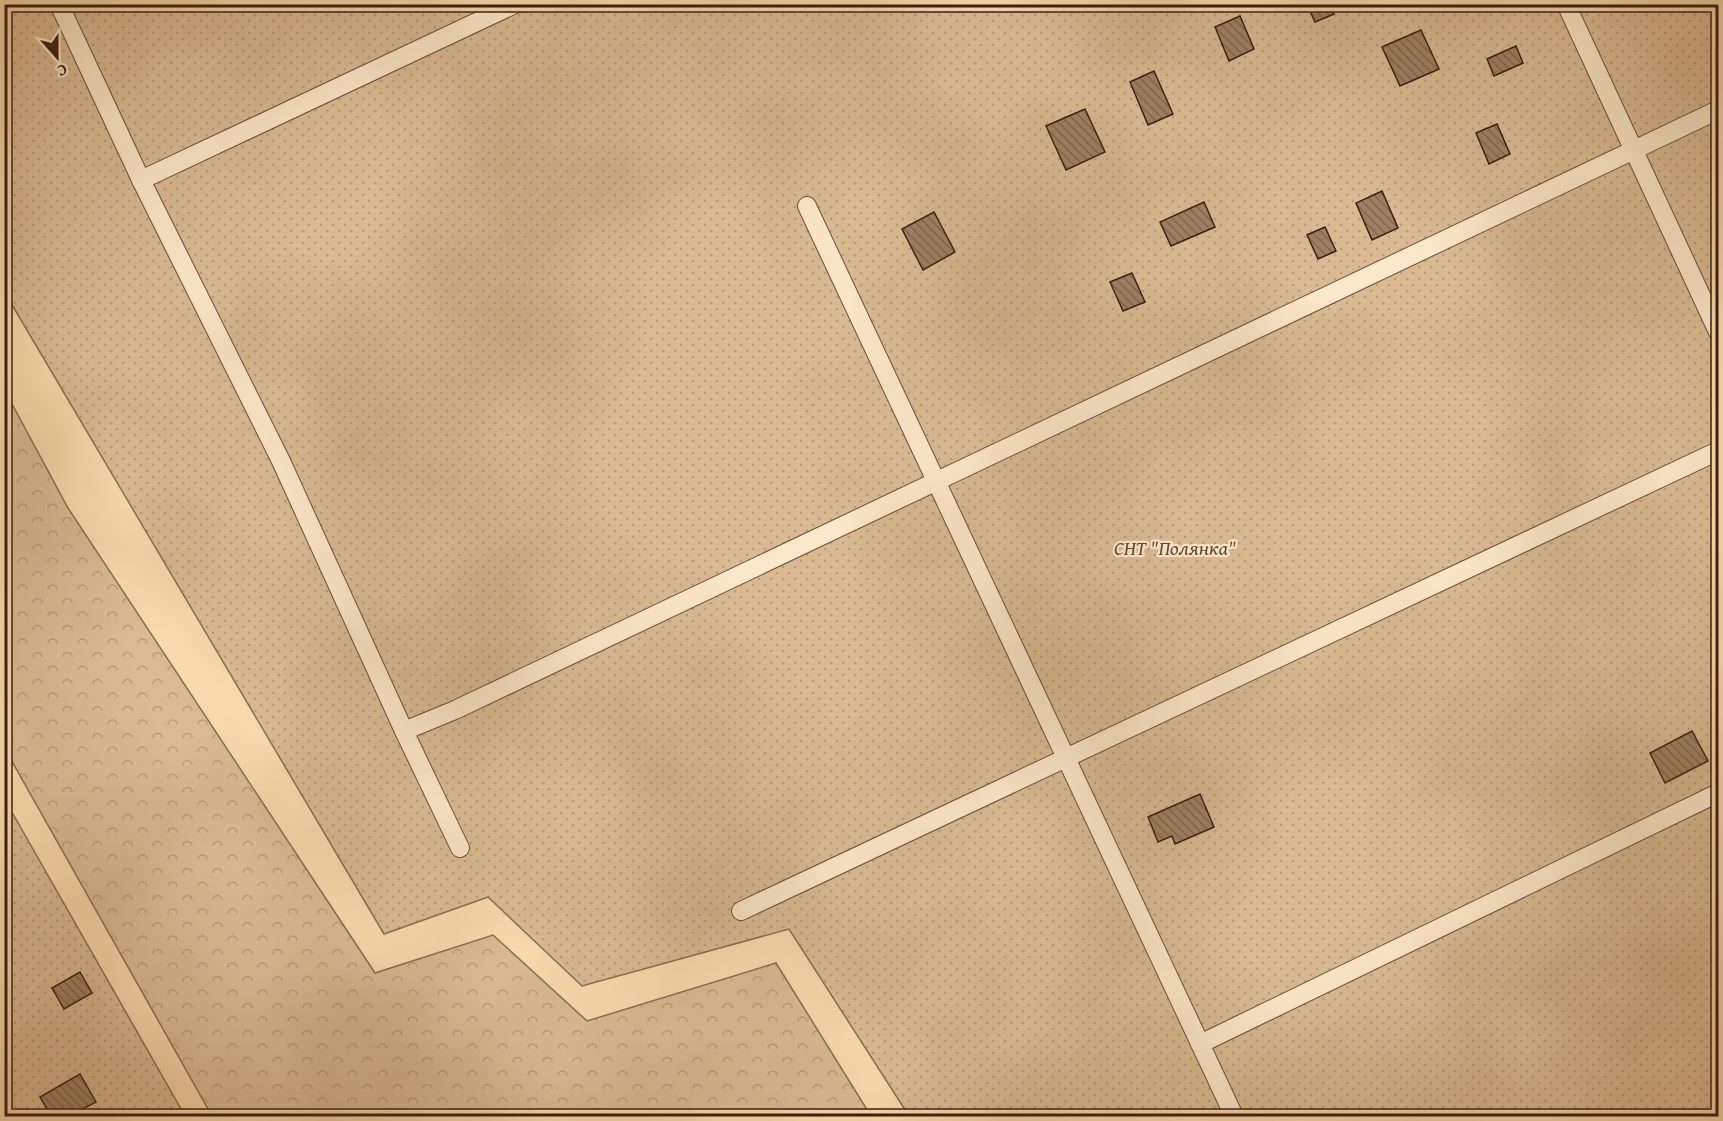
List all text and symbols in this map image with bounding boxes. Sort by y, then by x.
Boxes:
north arrow [27,27,87,87]
text: С [54,58,71,84]
park label: СНТ "Полянка" [1114,533,1236,562]

